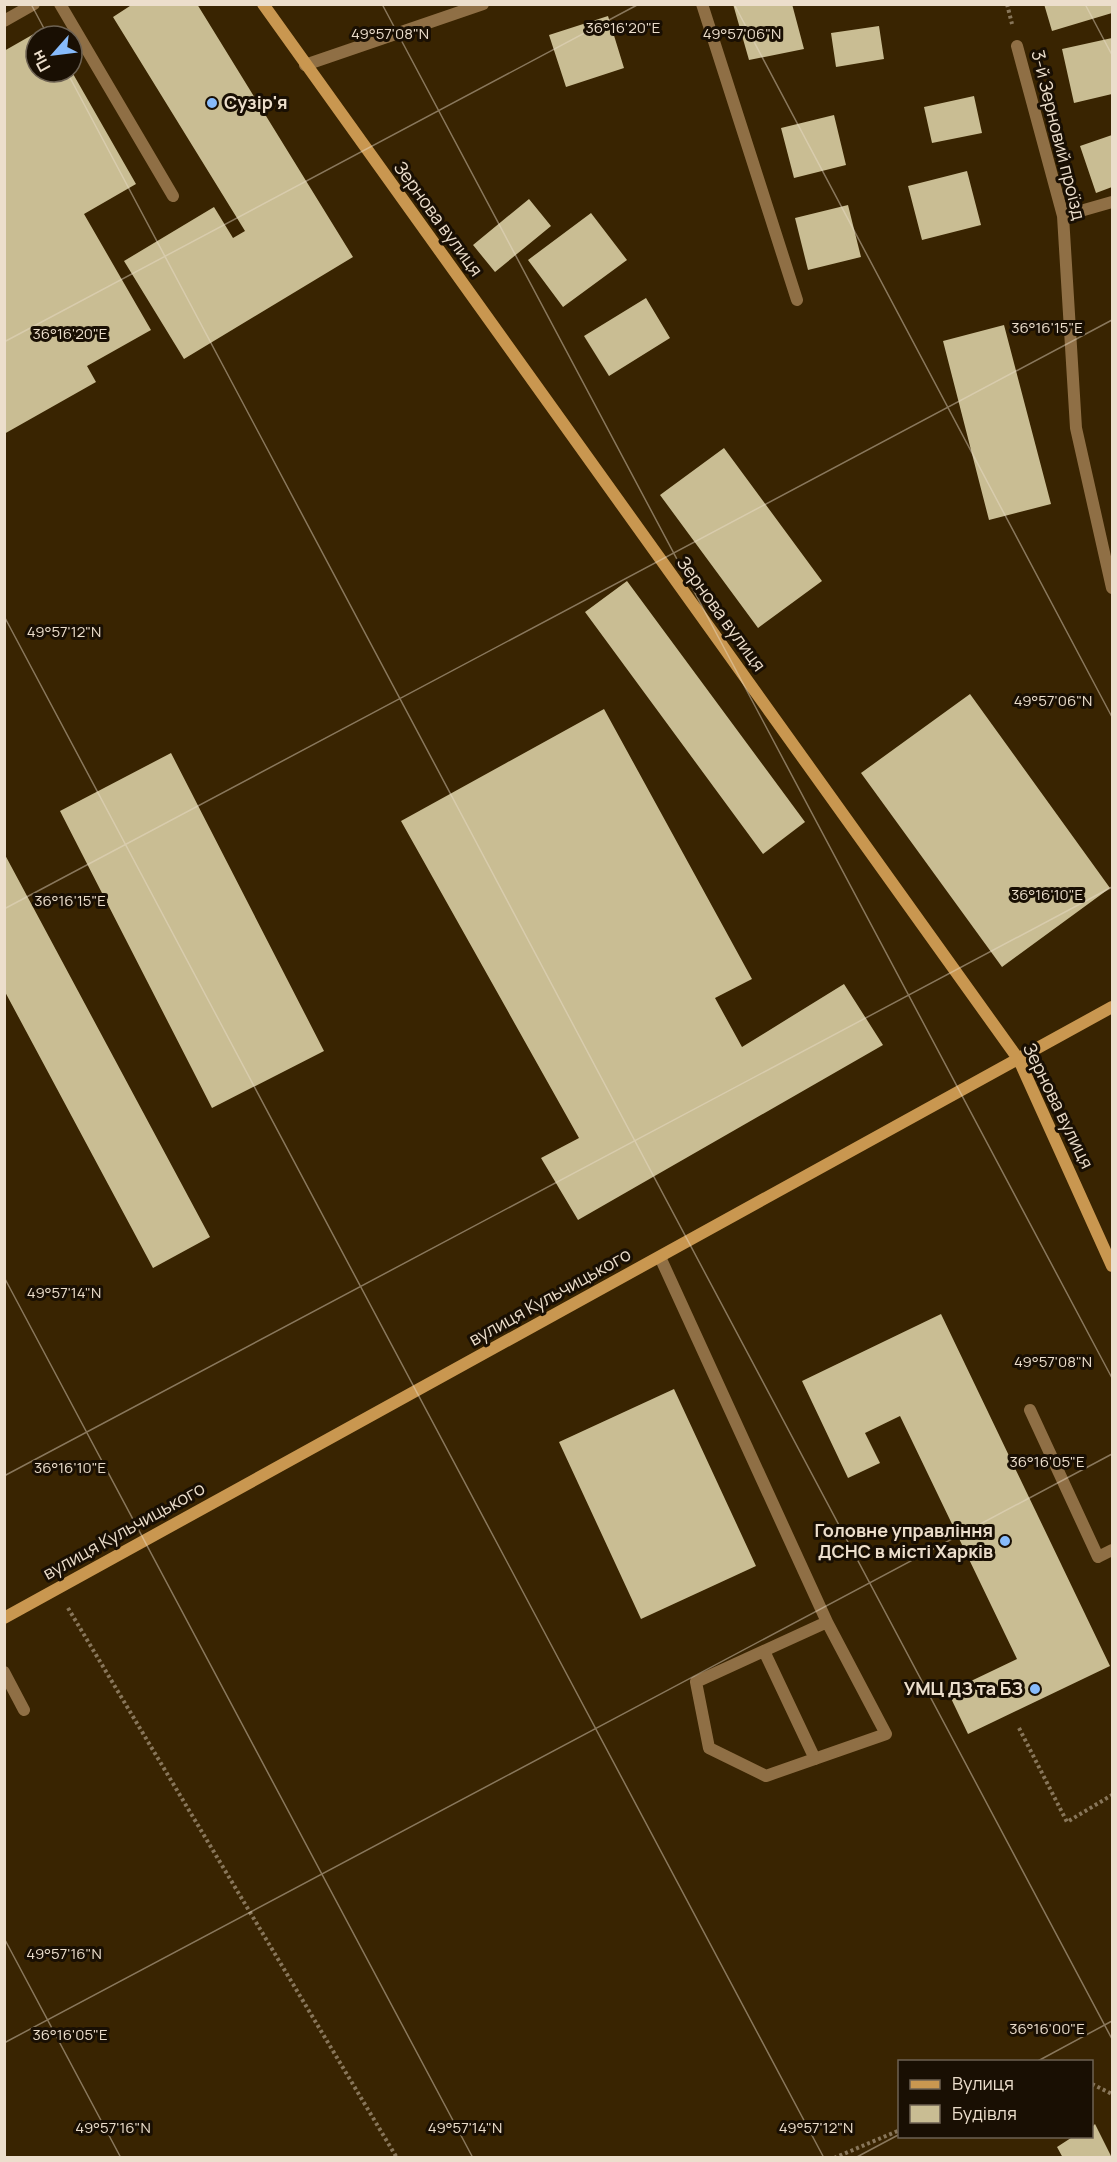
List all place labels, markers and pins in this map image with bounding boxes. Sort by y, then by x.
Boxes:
place label: Сузір'я [224,90,288,114]
marker: Сузір'я [205,96,219,110]
place label: Головне управління ДСНС в місті Харків [814,1518,993,1563]
marker: Головне управління ДСНС в місті Харків [998,1534,1012,1548]
place label: УМЦ ДЗ та БЗ [904,1676,1023,1700]
marker: УМЦ ДЗ та БЗ [1028,1682,1042,1696]

